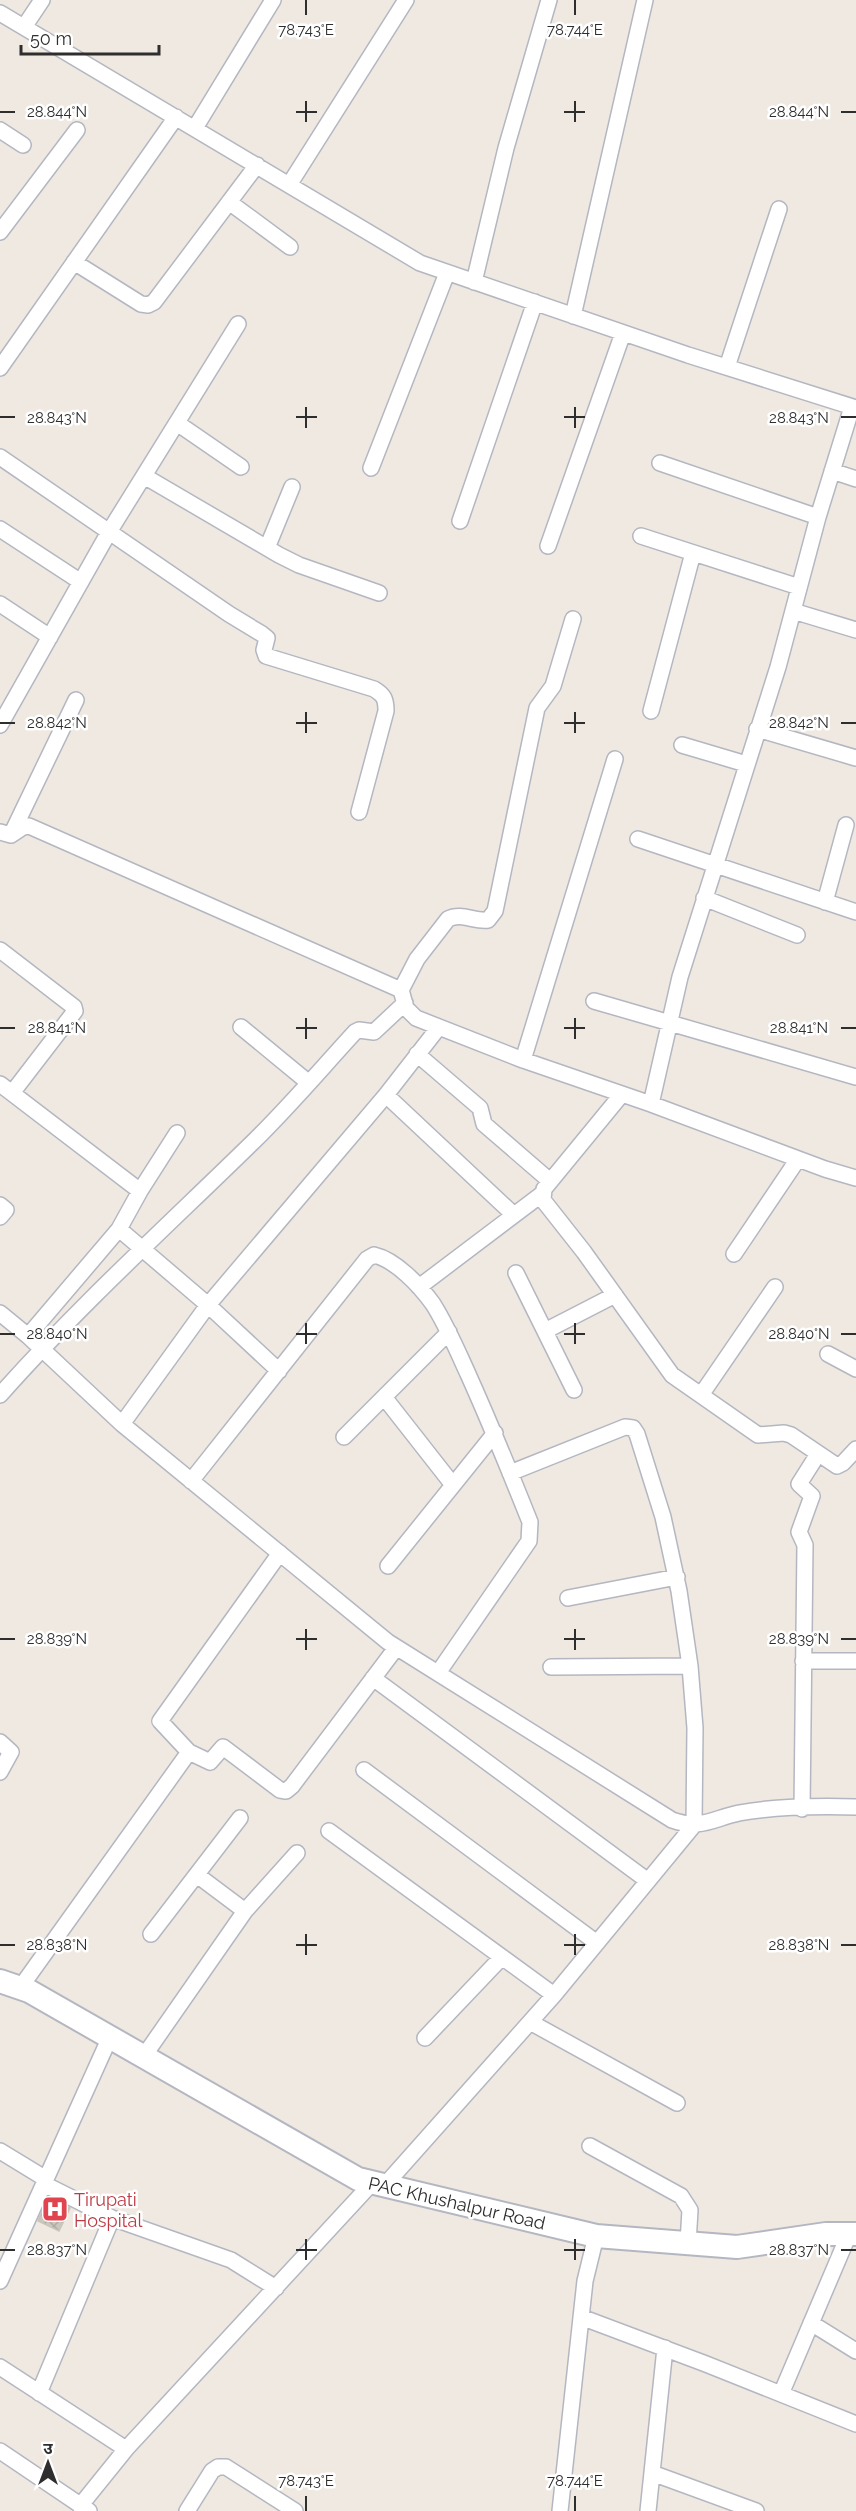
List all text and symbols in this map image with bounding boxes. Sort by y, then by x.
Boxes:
scale bar [21,18,159,56]
text: 78.743°E [278,21,334,39]
text: 78.744°E [547,21,603,39]
text: 50 m [30,28,72,49]
text: 28.844°N [27,103,87,121]
text: 28.844°N [769,103,829,121]
text: 28.843°N [27,409,87,427]
text: 28.843°N [769,409,829,427]
text: 28.842°N [27,714,87,732]
text: 28.842°N [769,714,829,732]
text: 28.841°N [28,1019,86,1037]
text: 28.841°N [770,1019,828,1037]
text: 28.840°N [26,1325,88,1343]
text: 28.840°N [768,1325,830,1343]
text: 28.839°N [27,1630,87,1648]
text: 28.839°N [769,1630,829,1648]
text: 28.838°N [27,1936,87,1954]
text: 28.838°N [769,1936,829,1954]
street label: PAC Khushalpur Road [366,2172,548,2234]
place label: Tirupati Hospital [74,2189,142,2231]
hospital icon: Tirupati Hospital [40,2194,70,2224]
text: 28.837°N [27,2241,87,2259]
text: 28.837°N [769,2241,829,2259]
north arrow [18,2433,78,2493]
text: उ [43,2439,53,2458]
text: 78.743°E [278,2472,334,2490]
text: 78.744°E [547,2472,603,2490]

